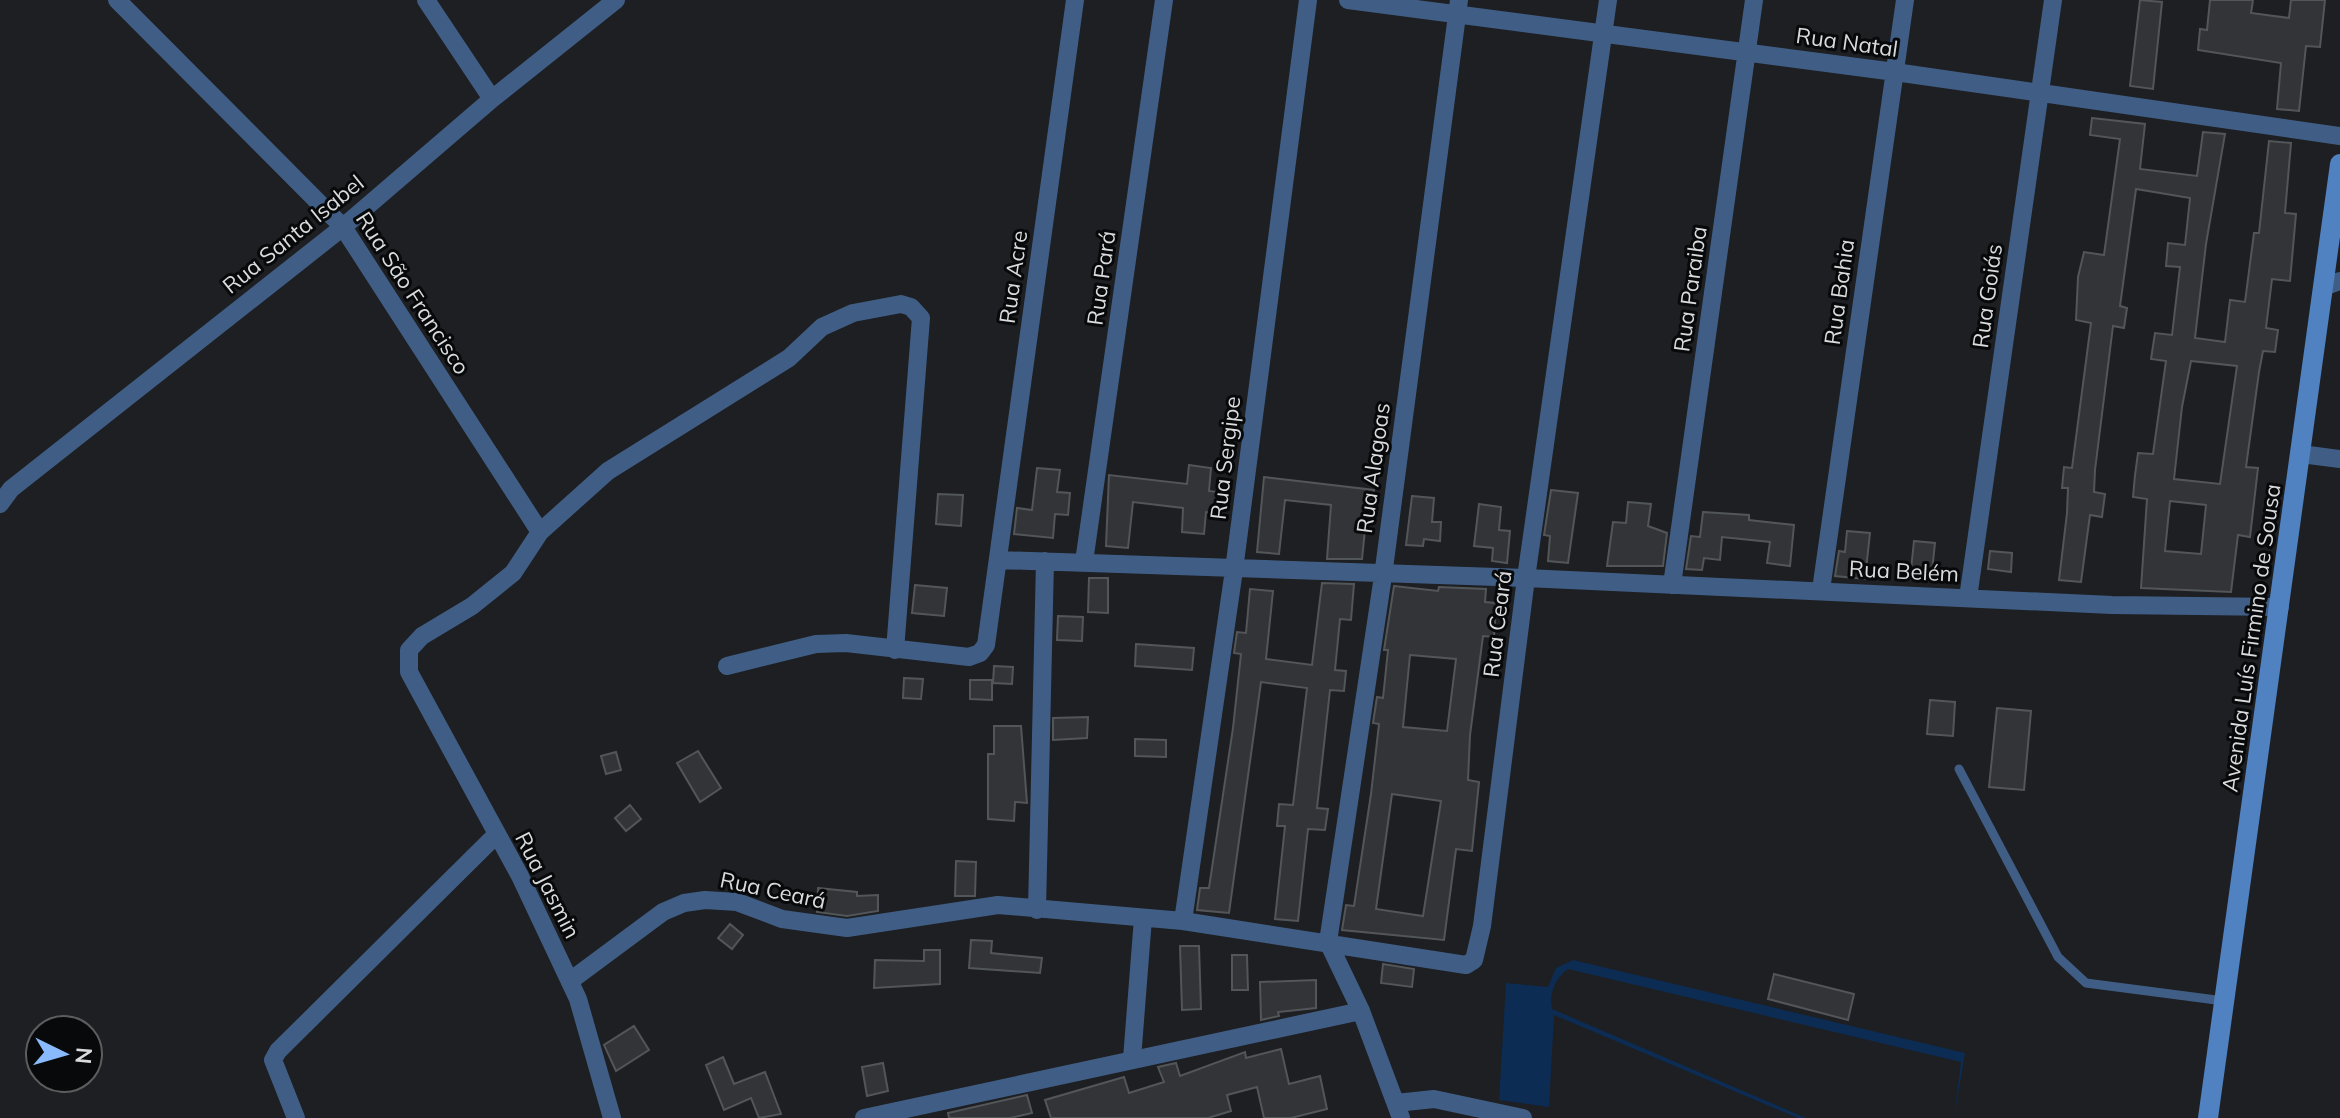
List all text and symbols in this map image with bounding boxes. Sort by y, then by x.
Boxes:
street label: Rua Natal [1794,21,1900,63]
street label: Rua Santa Isabel [217,169,369,299]
street label: Rua São Francisco [350,206,476,380]
street label: Rua Paraiba [1667,224,1713,354]
street label: Rua Acre [993,229,1033,325]
street label: Rua Pará [1081,229,1121,327]
street label: Rua Bahia [1818,237,1860,347]
street label: Rua Goiás [1966,242,2008,350]
street label: Rua Sergipe [1204,395,1246,521]
street label: Rua Alagoas [1350,401,1396,535]
street label: Avenida Luís Firmino de Sousa [2215,482,2287,794]
street label: Rua Belém [1848,554,1960,588]
street label: Rua Ceará [1477,569,1517,679]
street label: Rua Jasmin [509,827,587,943]
street label: Rua Ceará [718,865,828,915]
north arrow [24,1014,104,1094]
text: N [69,1046,99,1065]

